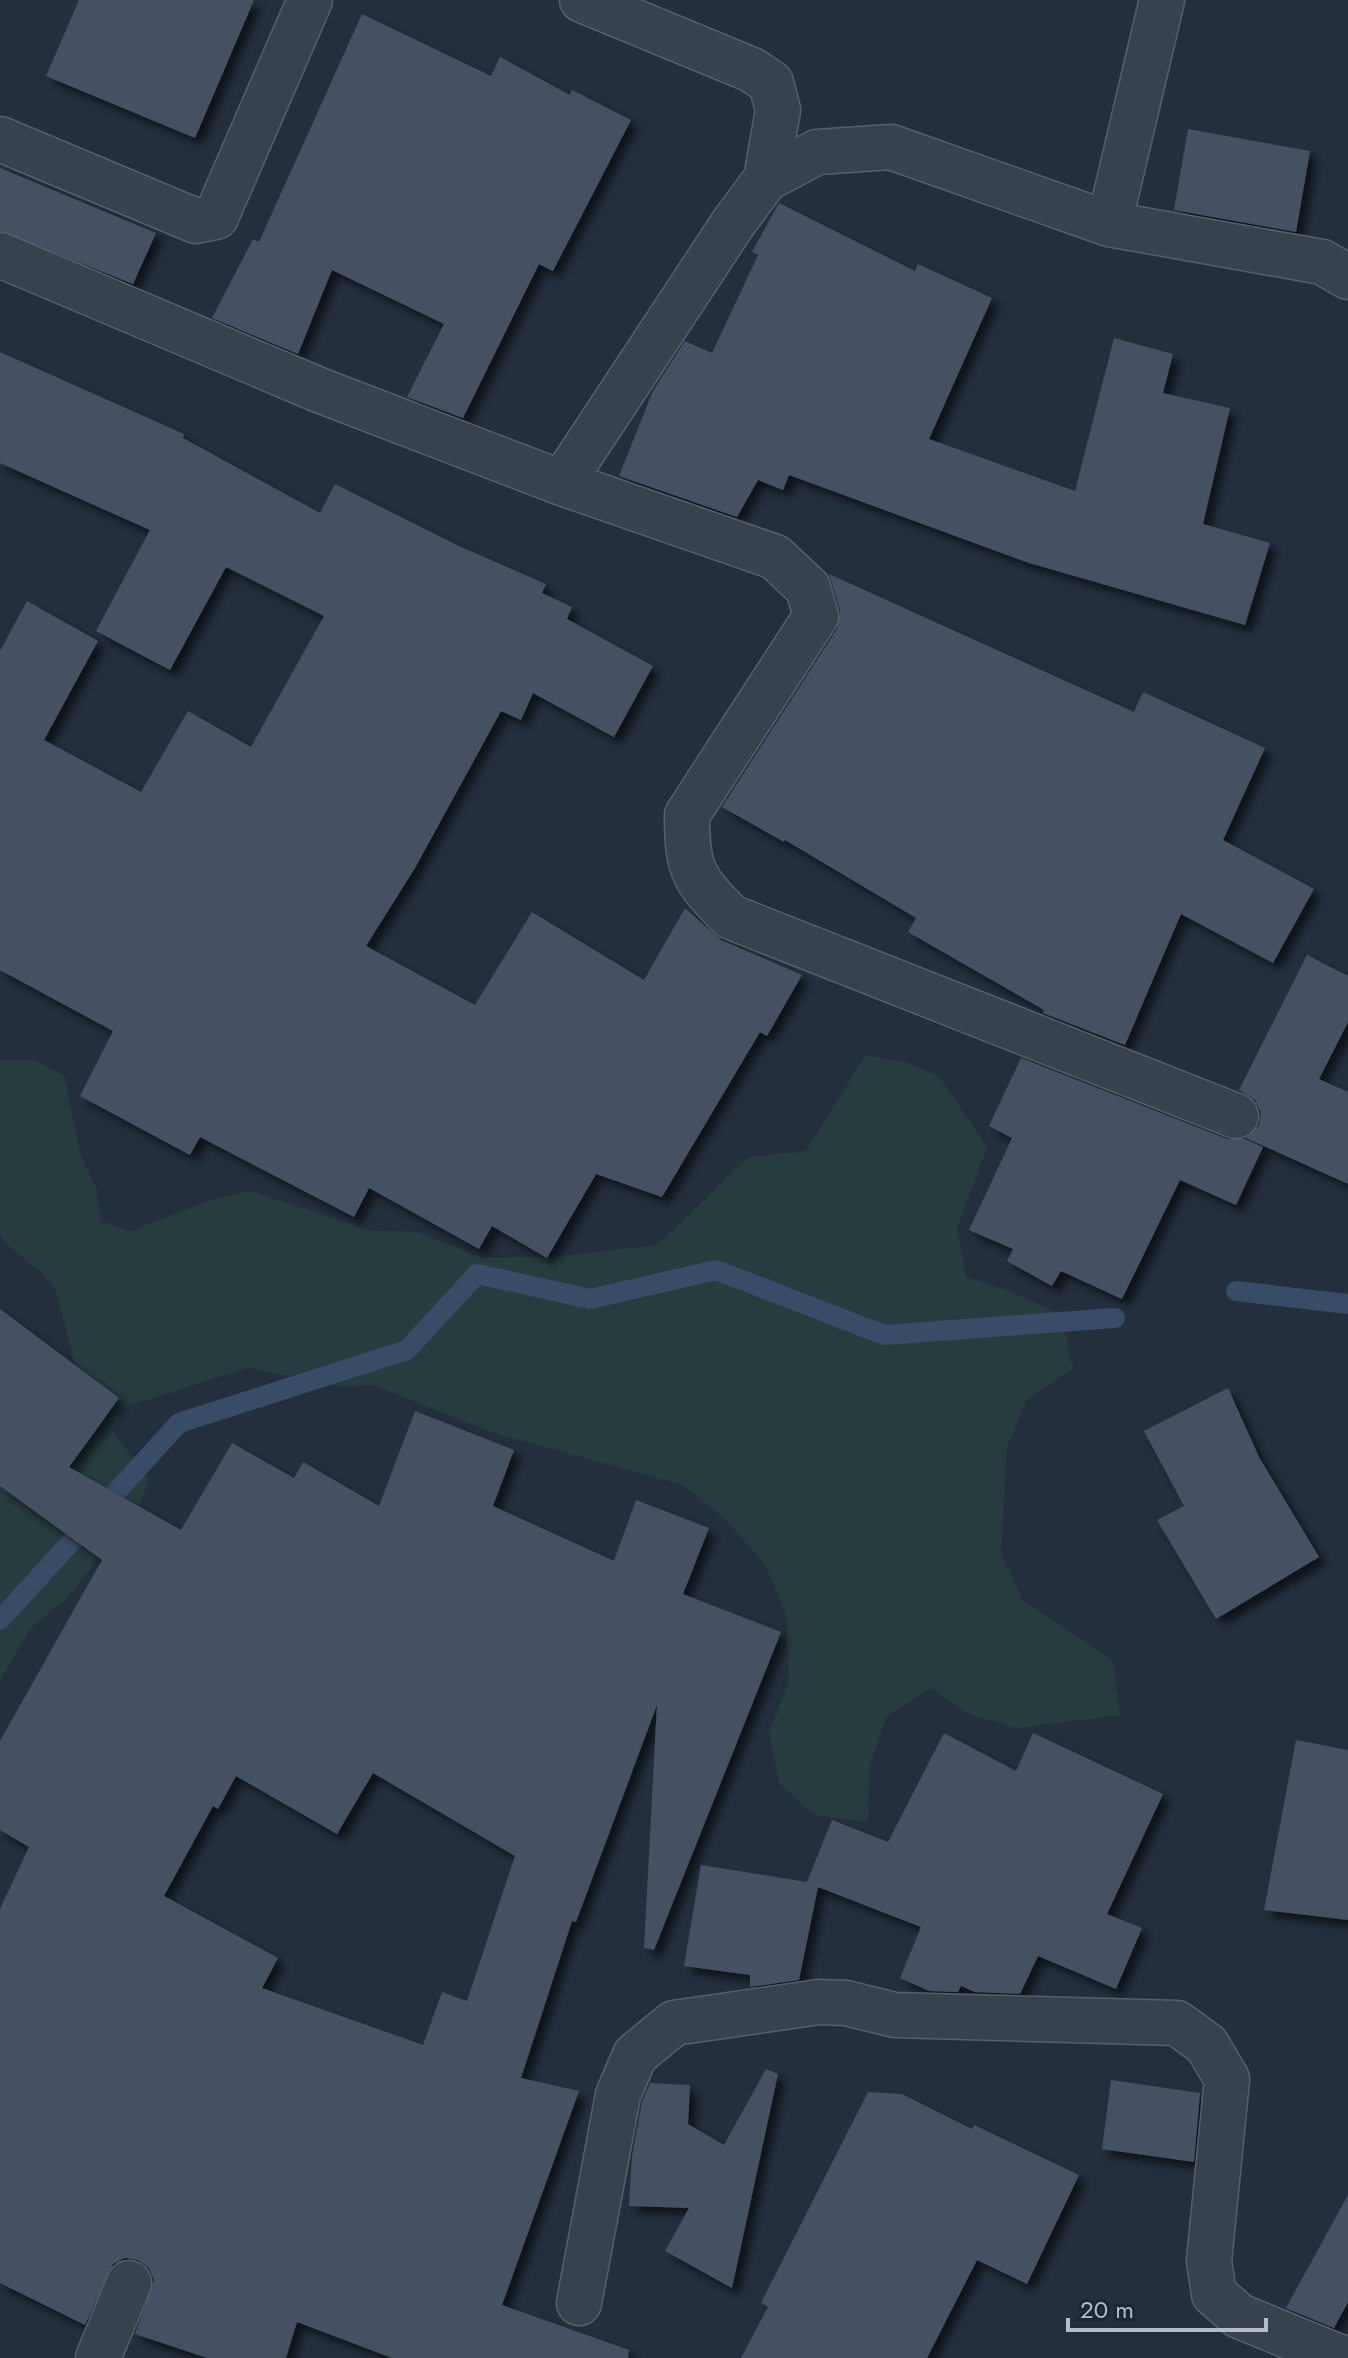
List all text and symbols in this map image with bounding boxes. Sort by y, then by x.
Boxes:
scale bar [1068,2282,1266,2332]
text: 20 m [1080,2292,1134,2327]

